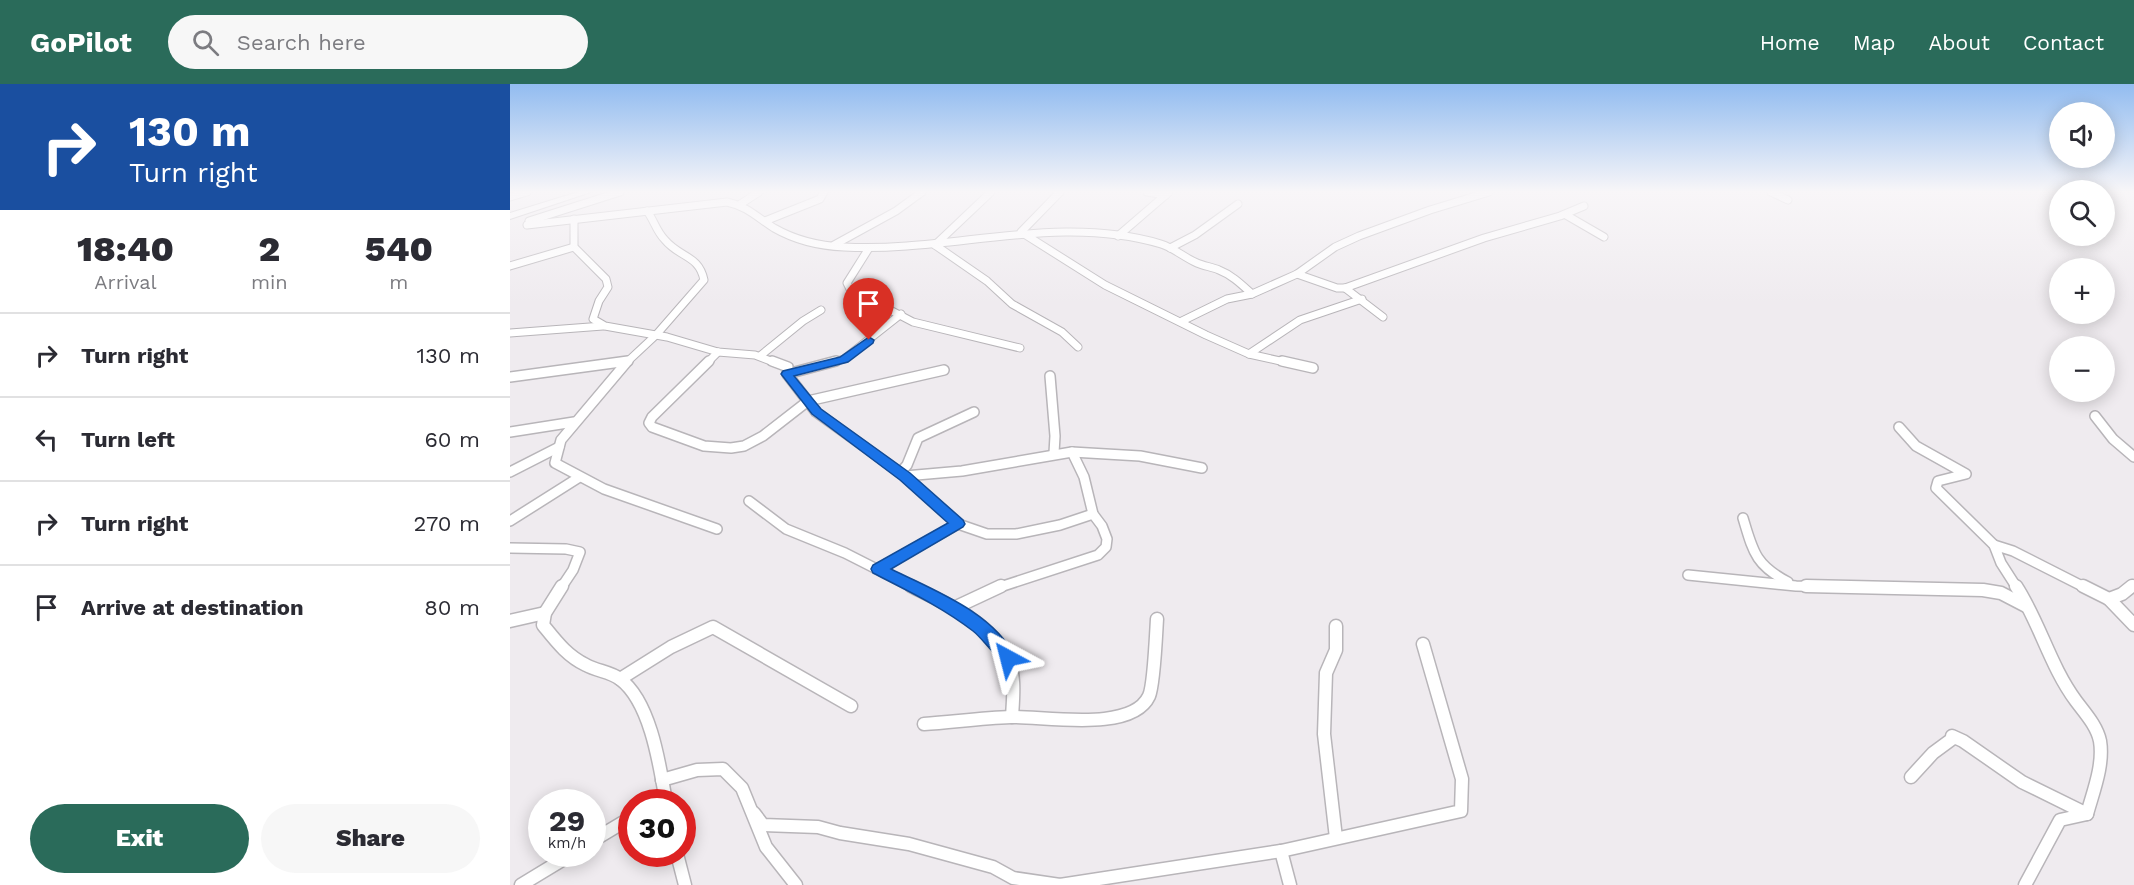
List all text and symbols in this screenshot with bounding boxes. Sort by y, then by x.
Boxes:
search box [168,15,588,69]
text: GoPilot [30,26,132,59]
icon: search [189,26,222,59]
text: Search here [237,30,366,55]
text: Home [1760,30,1820,55]
text: Map [1853,30,1896,55]
text: About [1929,30,1990,55]
text: Contact [2023,30,2104,55]
map controls [2049,102,2115,402]
button: sound [2049,102,2115,168]
text: 130 m [129,107,251,156]
icon: right [30,108,108,186]
text: Turn right [129,157,258,189]
button: search [2049,180,2115,246]
text: 18:40 [77,228,174,270]
text: 2 [259,228,280,270]
text: 540 [365,228,433,270]
button: + [2049,258,2115,324]
text: Arrival [94,270,157,294]
text: min [251,270,288,294]
text: m [389,270,408,294]
pin [843,278,894,340]
icon: arrive [852,287,885,320]
button: − [2049,336,2115,402]
icon: right [30,339,63,372]
text: Turn right [81,343,188,368]
text: 130 m [416,343,480,368]
icon: left [30,423,63,456]
text: Turn left [81,427,175,452]
text: 60 m [424,427,480,452]
icon: right [30,507,63,540]
text: Turn right [81,511,188,536]
text: 270 m [414,511,480,536]
icon: arrive [30,591,63,624]
text: Arrive at destination [81,595,304,620]
text: 80 m [424,595,480,620]
position arrow [976,626,1040,690]
speed limit sign: 30 [618,789,696,867]
text: 29 [549,803,585,838]
button: Exit [30,804,249,873]
button: Share [261,804,480,873]
text: km/h [548,834,586,852]

